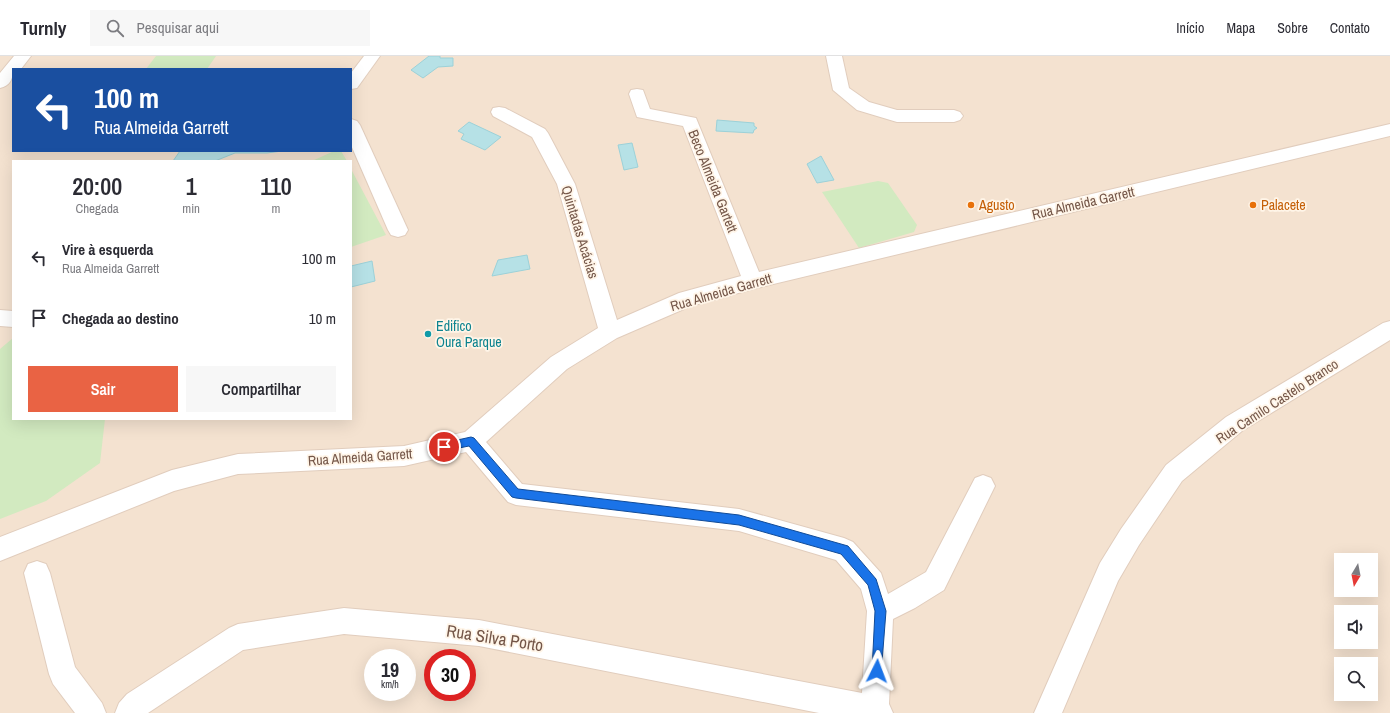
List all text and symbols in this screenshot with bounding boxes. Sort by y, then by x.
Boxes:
search box [90,10,370,46]
text: Turnly [20,15,66,41]
icon: search [104,17,126,39]
text: Pesquisar aqui [136,17,219,38]
text: Início [1176,19,1204,37]
text: Mapa [1226,19,1255,37]
text: Sobre [1277,19,1308,37]
text: Contato [1330,19,1370,37]
text: 100 m [94,79,159,117]
icon: left [28,84,80,136]
text: Rua Almeida Garrett [94,115,229,140]
street label: Beco Almeida Gartett [684,127,742,235]
text: 20:00 [72,170,122,202]
text: 1 [186,170,197,202]
text: 110 [260,170,292,202]
street label: Rua Almeida Garrett [1030,182,1136,224]
street label: Quintadas Acácias [557,183,603,281]
place label: Agusto [978,196,1015,214]
place label: Palacete [1261,196,1306,214]
text: Chegada [75,200,119,217]
text: min [182,200,200,217]
text: m [272,200,280,217]
marker: Agusto [966,200,976,210]
marker: Palacete [1248,200,1258,210]
text: Vire à esquerda [62,239,153,260]
icon: left [28,247,50,269]
text: 100 m [302,248,336,269]
text: Rua Almeida Garrett [62,260,159,277]
street label: Rua Almeida Garrett [668,269,774,315]
icon: arrive [28,307,50,329]
text: Chegada ao destino [62,308,179,329]
text: 10 m [309,308,336,329]
place label: Edifico Oura Parque [436,317,502,351]
marker: Edifico Oura Parque [423,329,433,339]
street label: Rua Camilo Castelo Branco [1212,355,1342,447]
button: Sair [28,366,178,412]
button: Compartilhar [186,366,336,412]
pin [427,430,461,464]
icon: arrive [433,436,455,458]
street label: Rua Almeida Garrett [307,444,413,470]
north arrow [1334,553,1378,597]
map controls [1334,553,1378,701]
button: sound [1334,605,1378,649]
street label: Rua Silva Porto [445,619,545,657]
speed limit sign: 30 [424,649,476,701]
position arrow [856,650,898,692]
text: 19 [381,656,399,683]
button: search [1334,657,1378,701]
text: km/h [381,678,399,691]

